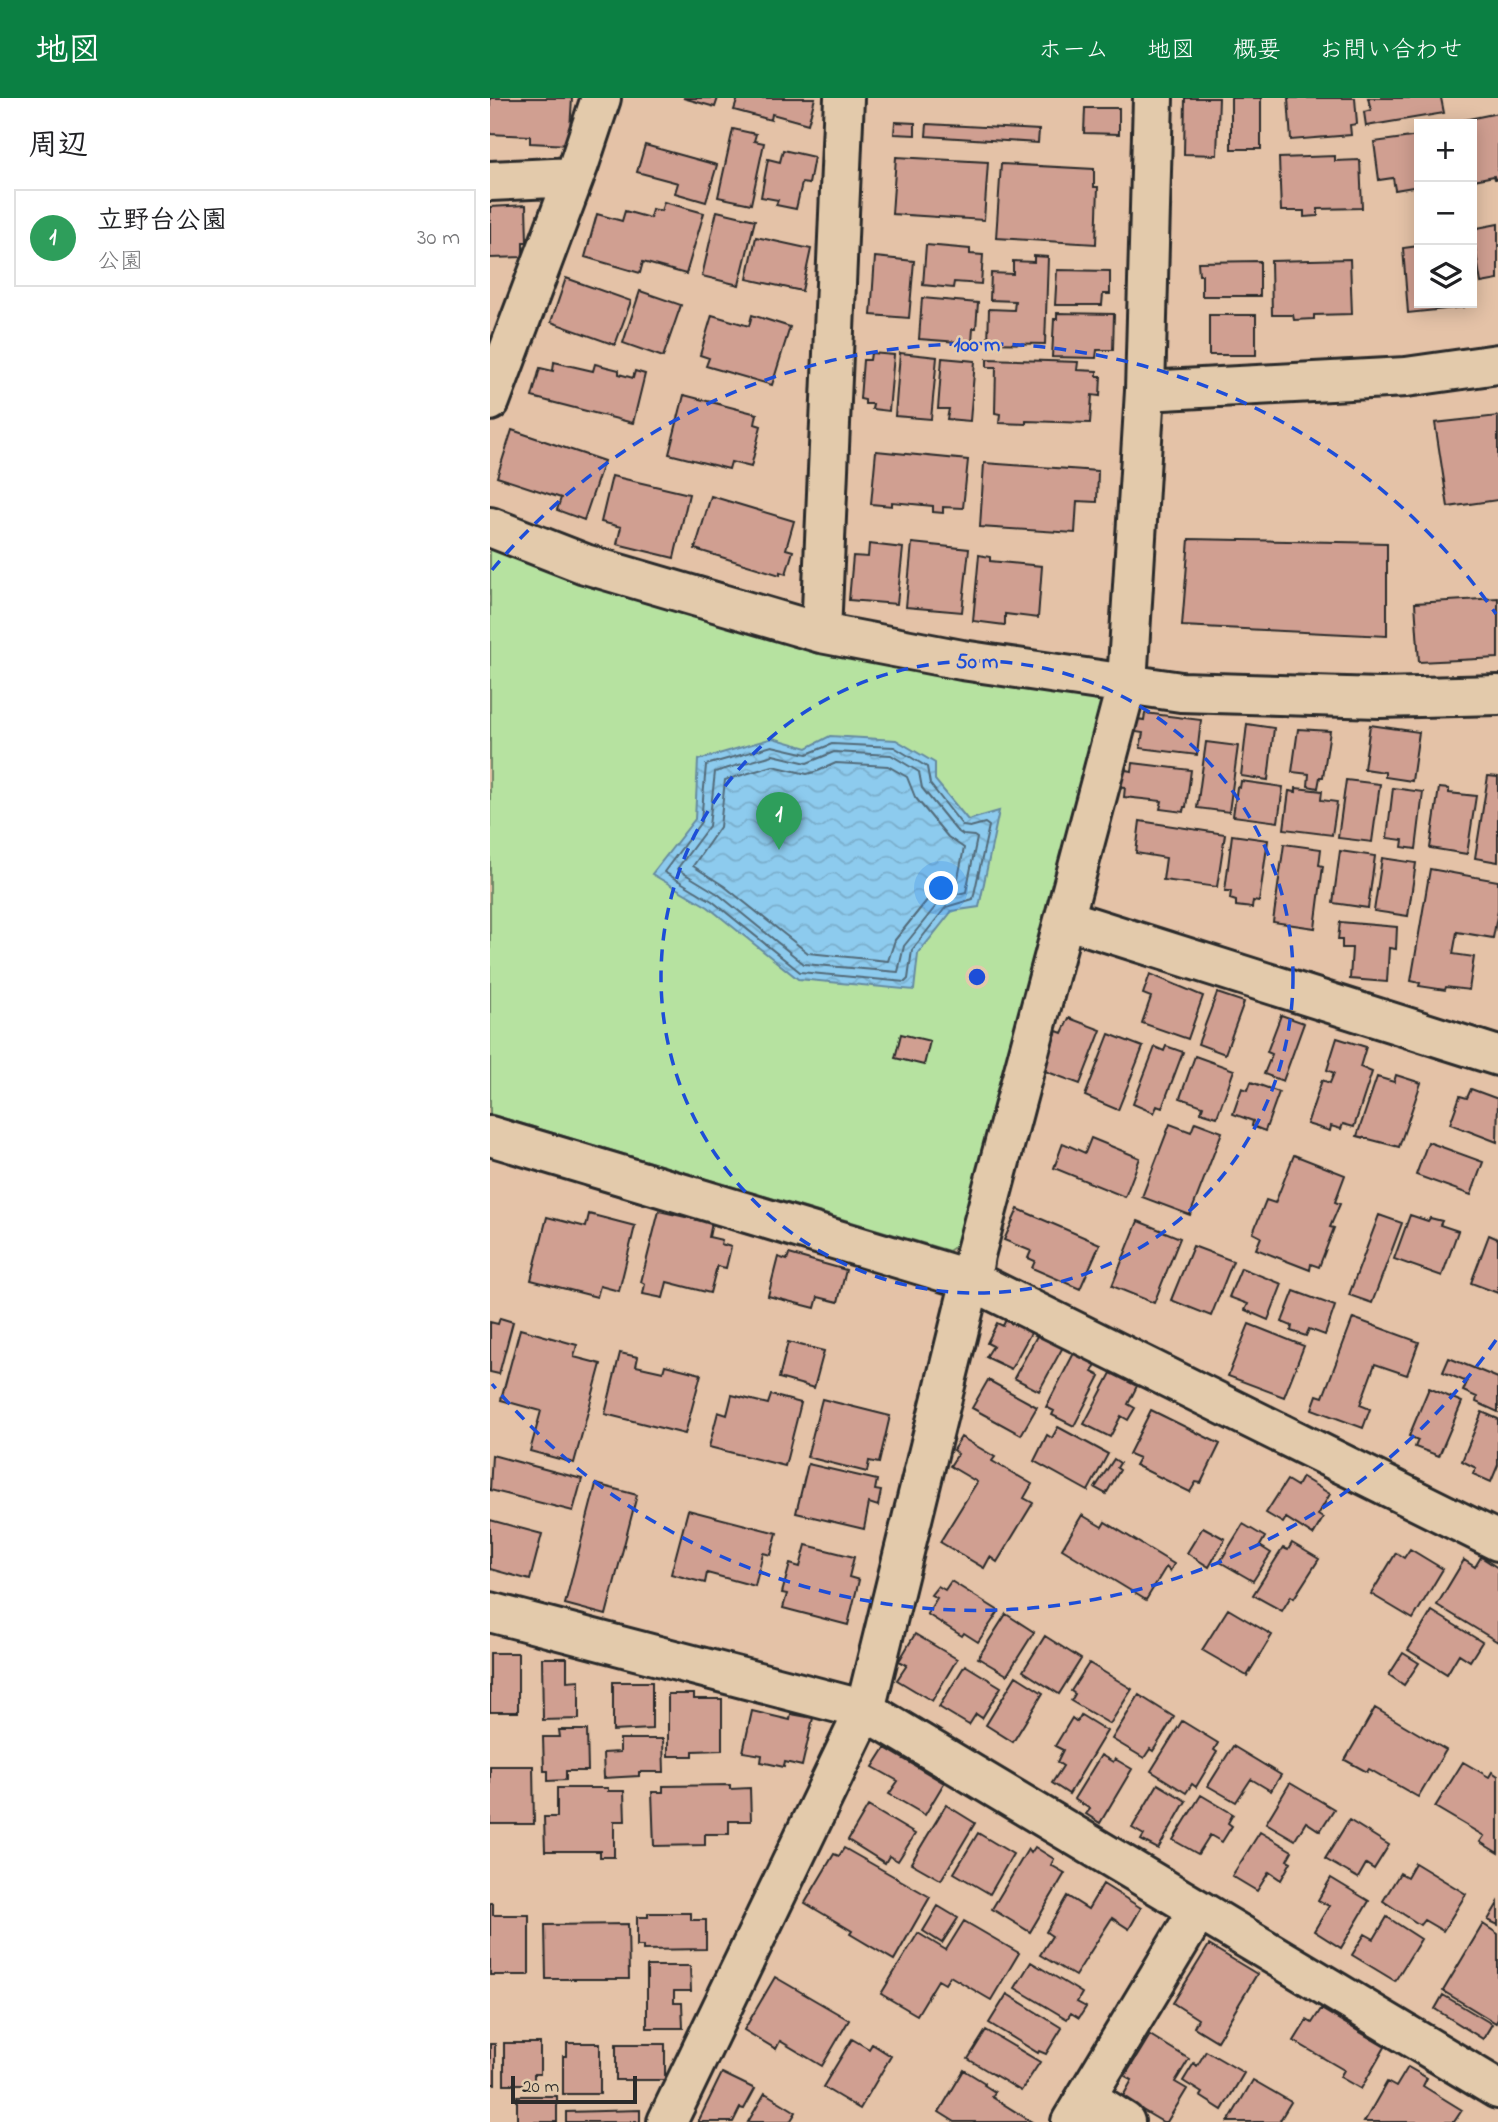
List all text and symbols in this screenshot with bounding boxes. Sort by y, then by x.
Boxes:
text: 地図 [35,28,101,76]
text: ホーム [1038,34,1109,69]
text: 地図 [1147,34,1195,69]
text: 概要 [1233,34,1281,69]
text: お問い合わせ [1319,34,1463,69]
map controls [1414,119,1477,308]
button: + [1414,119,1477,182]
text: 周辺 [28,125,88,169]
button: − [1414,182,1477,245]
text: 立野台公園 [97,203,227,241]
text: 1 [49,222,57,255]
text: 30 m [417,222,460,255]
button: layers [1414,245,1477,308]
text: 公園 [97,246,143,279]
text: 100 m [954,331,1000,361]
text: 50 m [956,648,998,678]
pin: 1 [756,792,802,850]
your location [924,871,958,905]
centre of rings [965,965,989,989]
scale bar [511,2073,637,2105]
text: 20 m [522,2074,559,2101]

